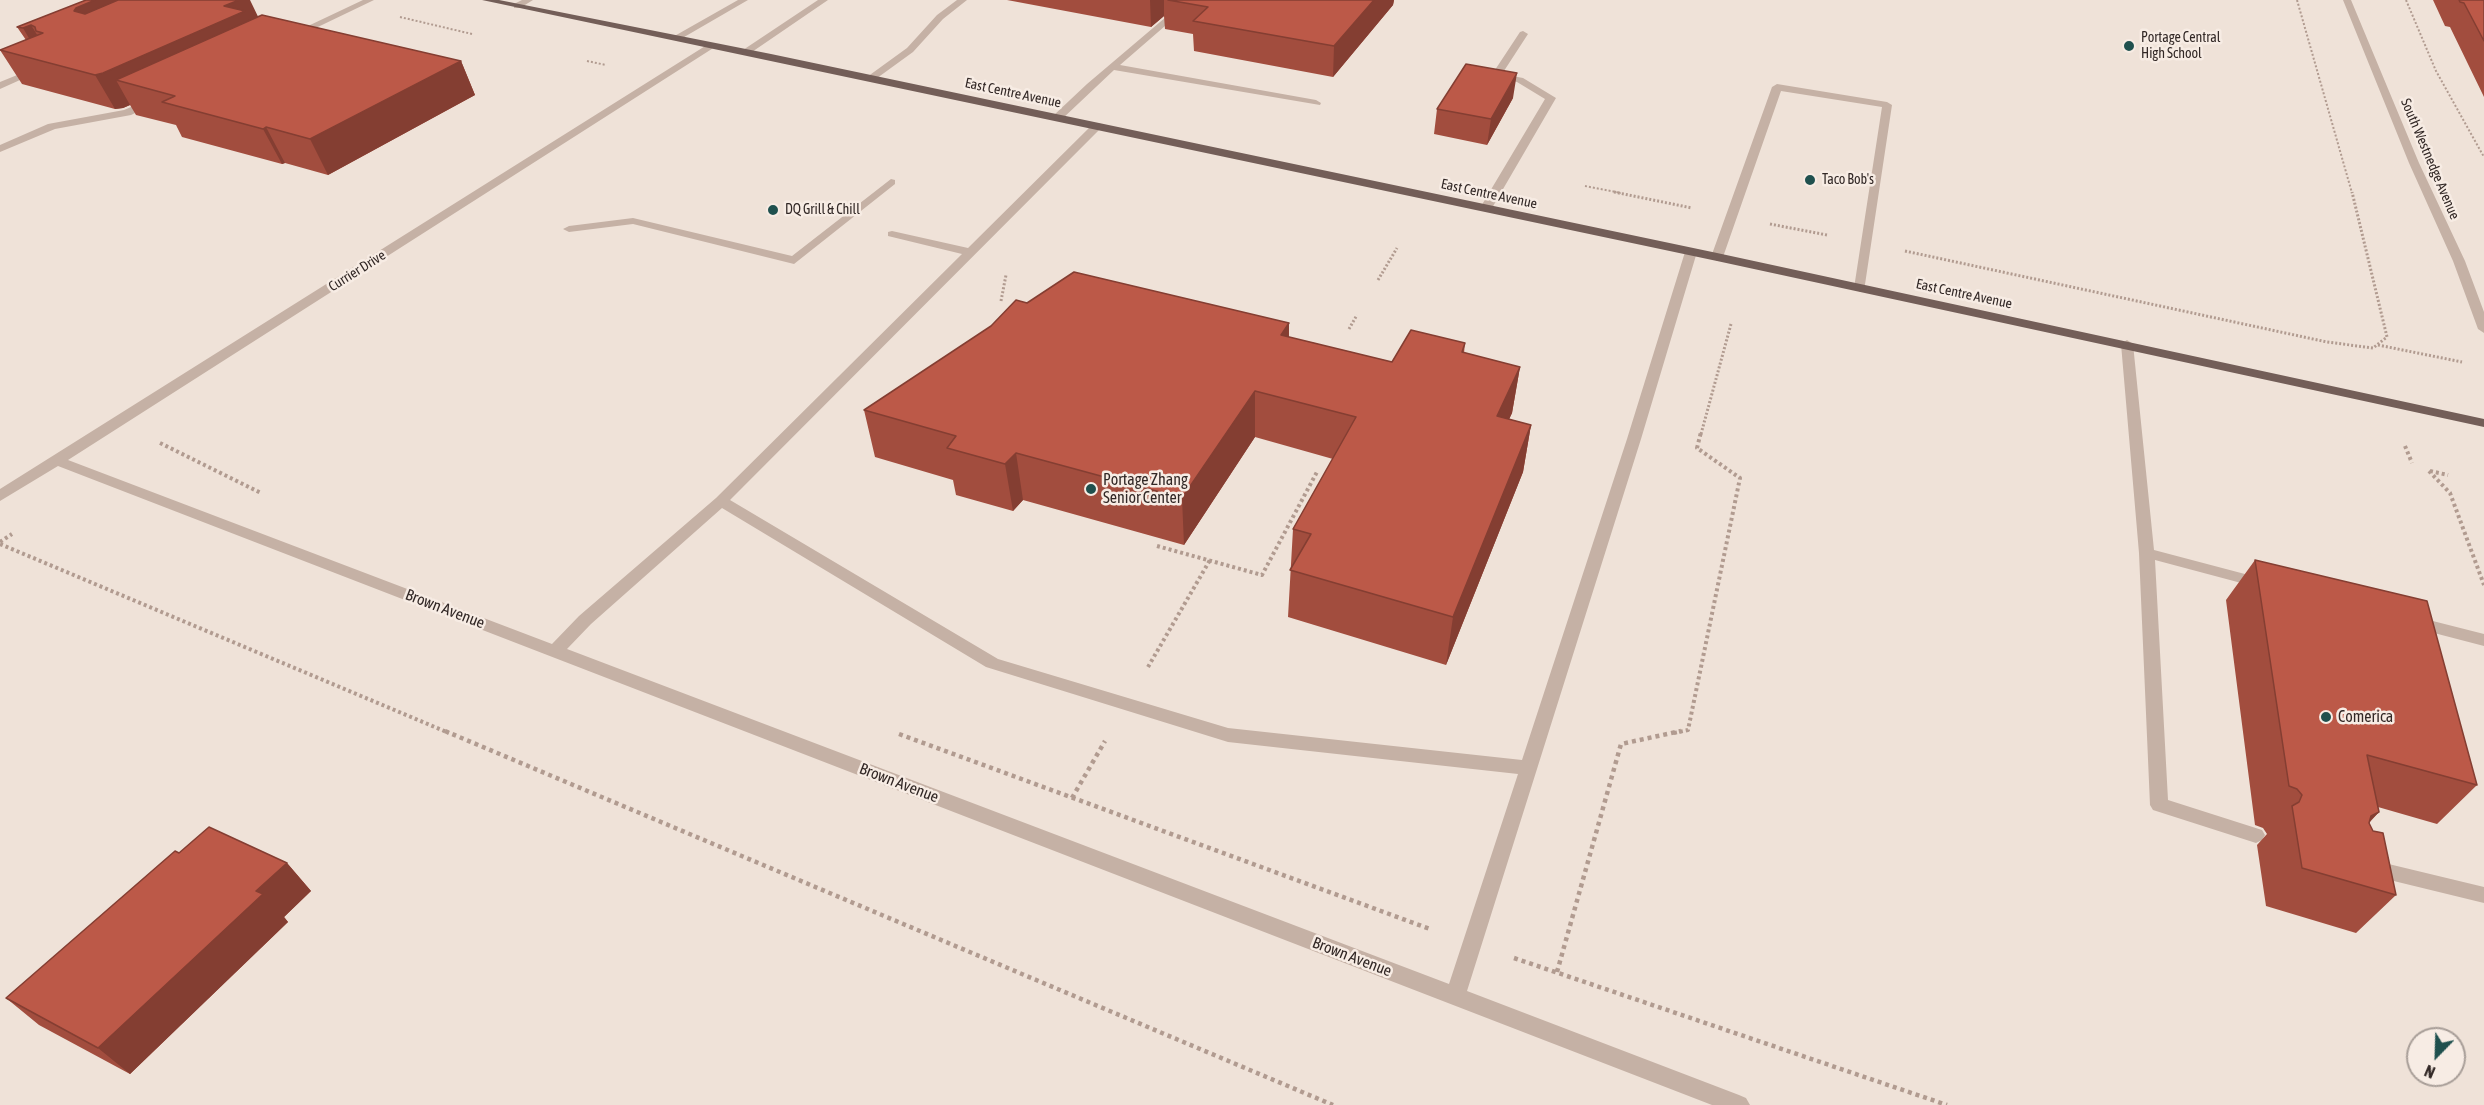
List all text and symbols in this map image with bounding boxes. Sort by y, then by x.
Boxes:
place label: Portage Central High School [2141,30,2220,62]
marker: Portage Central High School [2122,39,2136,53]
street label: East Centre Avenue [963,75,1063,111]
street label: South Westnedge Avenue [2397,96,2463,222]
place label: Taco Bob's [1822,172,1874,188]
marker: Taco Bob's [1803,173,1817,187]
street label: East Centre Avenue [1439,176,1539,212]
place label: DQ Grill & Chill [785,202,860,218]
marker: DQ Grill & Chill [766,203,780,217]
street label: Currier Drive [325,247,389,295]
street label: East Centre Avenue [1914,276,2014,312]
place label: Portage Zhang Senior Center [1103,470,1188,508]
marker: Portage Zhang Senior Center [1084,482,1098,496]
street label: Brown Avenue [403,585,487,633]
place label: Comerica [2338,707,2393,727]
marker: Comerica [2319,710,2333,724]
street label: Brown Avenue [857,759,941,807]
street label: Brown Avenue [1310,933,1394,981]
north arrow [2406,1027,2466,1087]
text: N [2422,1062,2438,1082]

